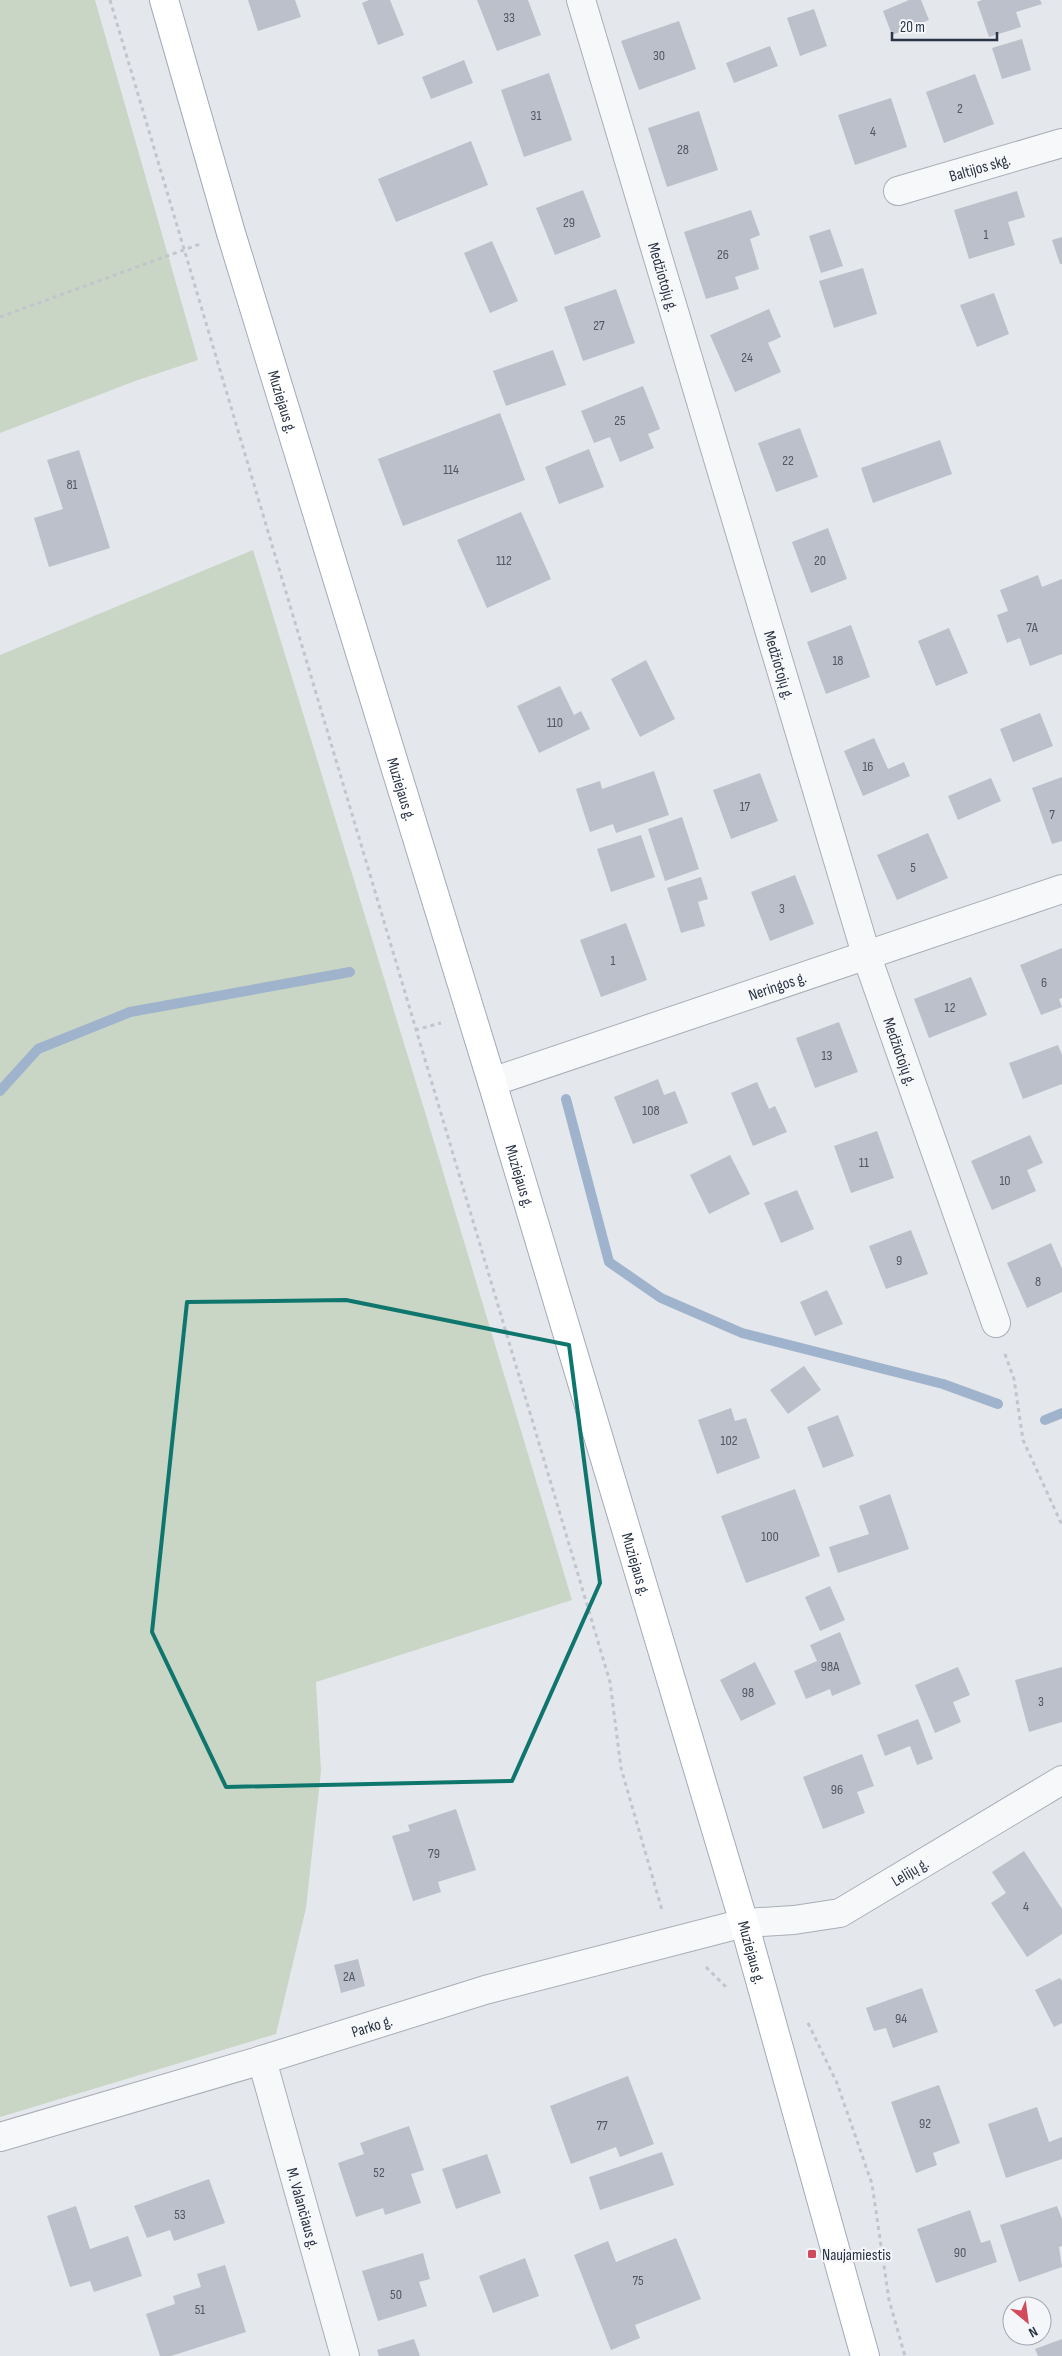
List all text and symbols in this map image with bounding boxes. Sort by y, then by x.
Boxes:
house number: 33 [503,9,515,26]
scale bar [892,10,997,42]
text: 20 m [900,18,925,37]
house number: 30 [653,47,665,64]
house number: 2 [957,100,963,117]
house number: 31 [531,107,541,124]
house number: 4 [870,123,876,140]
house number: 28 [677,141,689,158]
street label: Baltijos skg. [947,151,1013,187]
house number: 29 [563,214,575,231]
house number: 1 [984,226,989,243]
street label: Medžiotojų g. [643,241,682,314]
house number: 26 [717,246,729,263]
house number: 27 [593,317,605,334]
house number: 24 [741,349,753,366]
street label: Muziejaus g. [263,368,300,436]
house number: 25 [614,412,626,429]
house number: 22 [782,452,794,469]
house number: 114 [443,461,459,478]
house number: 81 [66,476,78,493]
house number: 112 [496,552,512,569]
house number: 20 [814,552,826,569]
house number: 7A [1026,619,1039,636]
street label: Medžiotojų g. [759,629,797,702]
house number: 18 [832,652,844,669]
house number: 110 [547,714,563,731]
street label: Muziejaus g. [382,756,419,823]
house number: 16 [862,758,874,775]
house number: 17 [740,798,751,815]
house number: 7 [1049,806,1055,823]
house number: 5 [910,859,916,876]
house number: 3 [779,900,785,917]
house number: 1 [611,952,616,969]
street label: Neringos g. [746,968,809,1005]
house number: 6 [1041,974,1047,991]
house number: 12 [945,999,956,1016]
street label: Medžiotojų g. [878,1015,920,1089]
house number: 13 [822,1047,833,1064]
house number: 108 [642,1102,660,1119]
street label: Muziejaus g. [500,1143,537,1210]
house number: 11 [859,1154,869,1171]
house number: 10 [999,1172,1011,1189]
house number: 9 [896,1252,902,1269]
house number: 8 [1035,1273,1041,1290]
house number: 102 [721,1432,738,1449]
house number: 100 [761,1528,779,1545]
street label: Muziejaus g. [617,1531,653,1598]
house number: 98A [821,1658,840,1675]
house number: 98 [742,1684,754,1701]
house number: 3 [1038,1693,1044,1710]
house number: 96 [831,1781,843,1798]
house number: 79 [428,1845,440,1862]
street label: Lelijų g. [888,1854,932,1891]
house number: 4 [1023,1898,1029,1915]
street label: Muziejaus g. [733,1919,769,1986]
house number: 2A [343,1968,356,1985]
house number: 94 [895,2010,907,2027]
street label: Parko g. [349,2012,395,2042]
house number: 92 [919,2115,931,2132]
house number: 77 [596,2117,608,2134]
house number: 52 [373,2164,385,2181]
street label: M. Valančiaus g. [282,2166,323,2252]
house number: 53 [174,2206,186,2223]
house number: 90 [954,2244,966,2261]
place label: Naujamiestis [822,2246,891,2265]
marker: Naujamiestis [806,2248,818,2260]
house number: 75 [632,2272,644,2289]
house number: 50 [390,2286,402,2303]
north arrow [1002,2296,1052,2346]
house number: 51 [195,2301,205,2318]
text: N [1026,2323,1040,2341]

